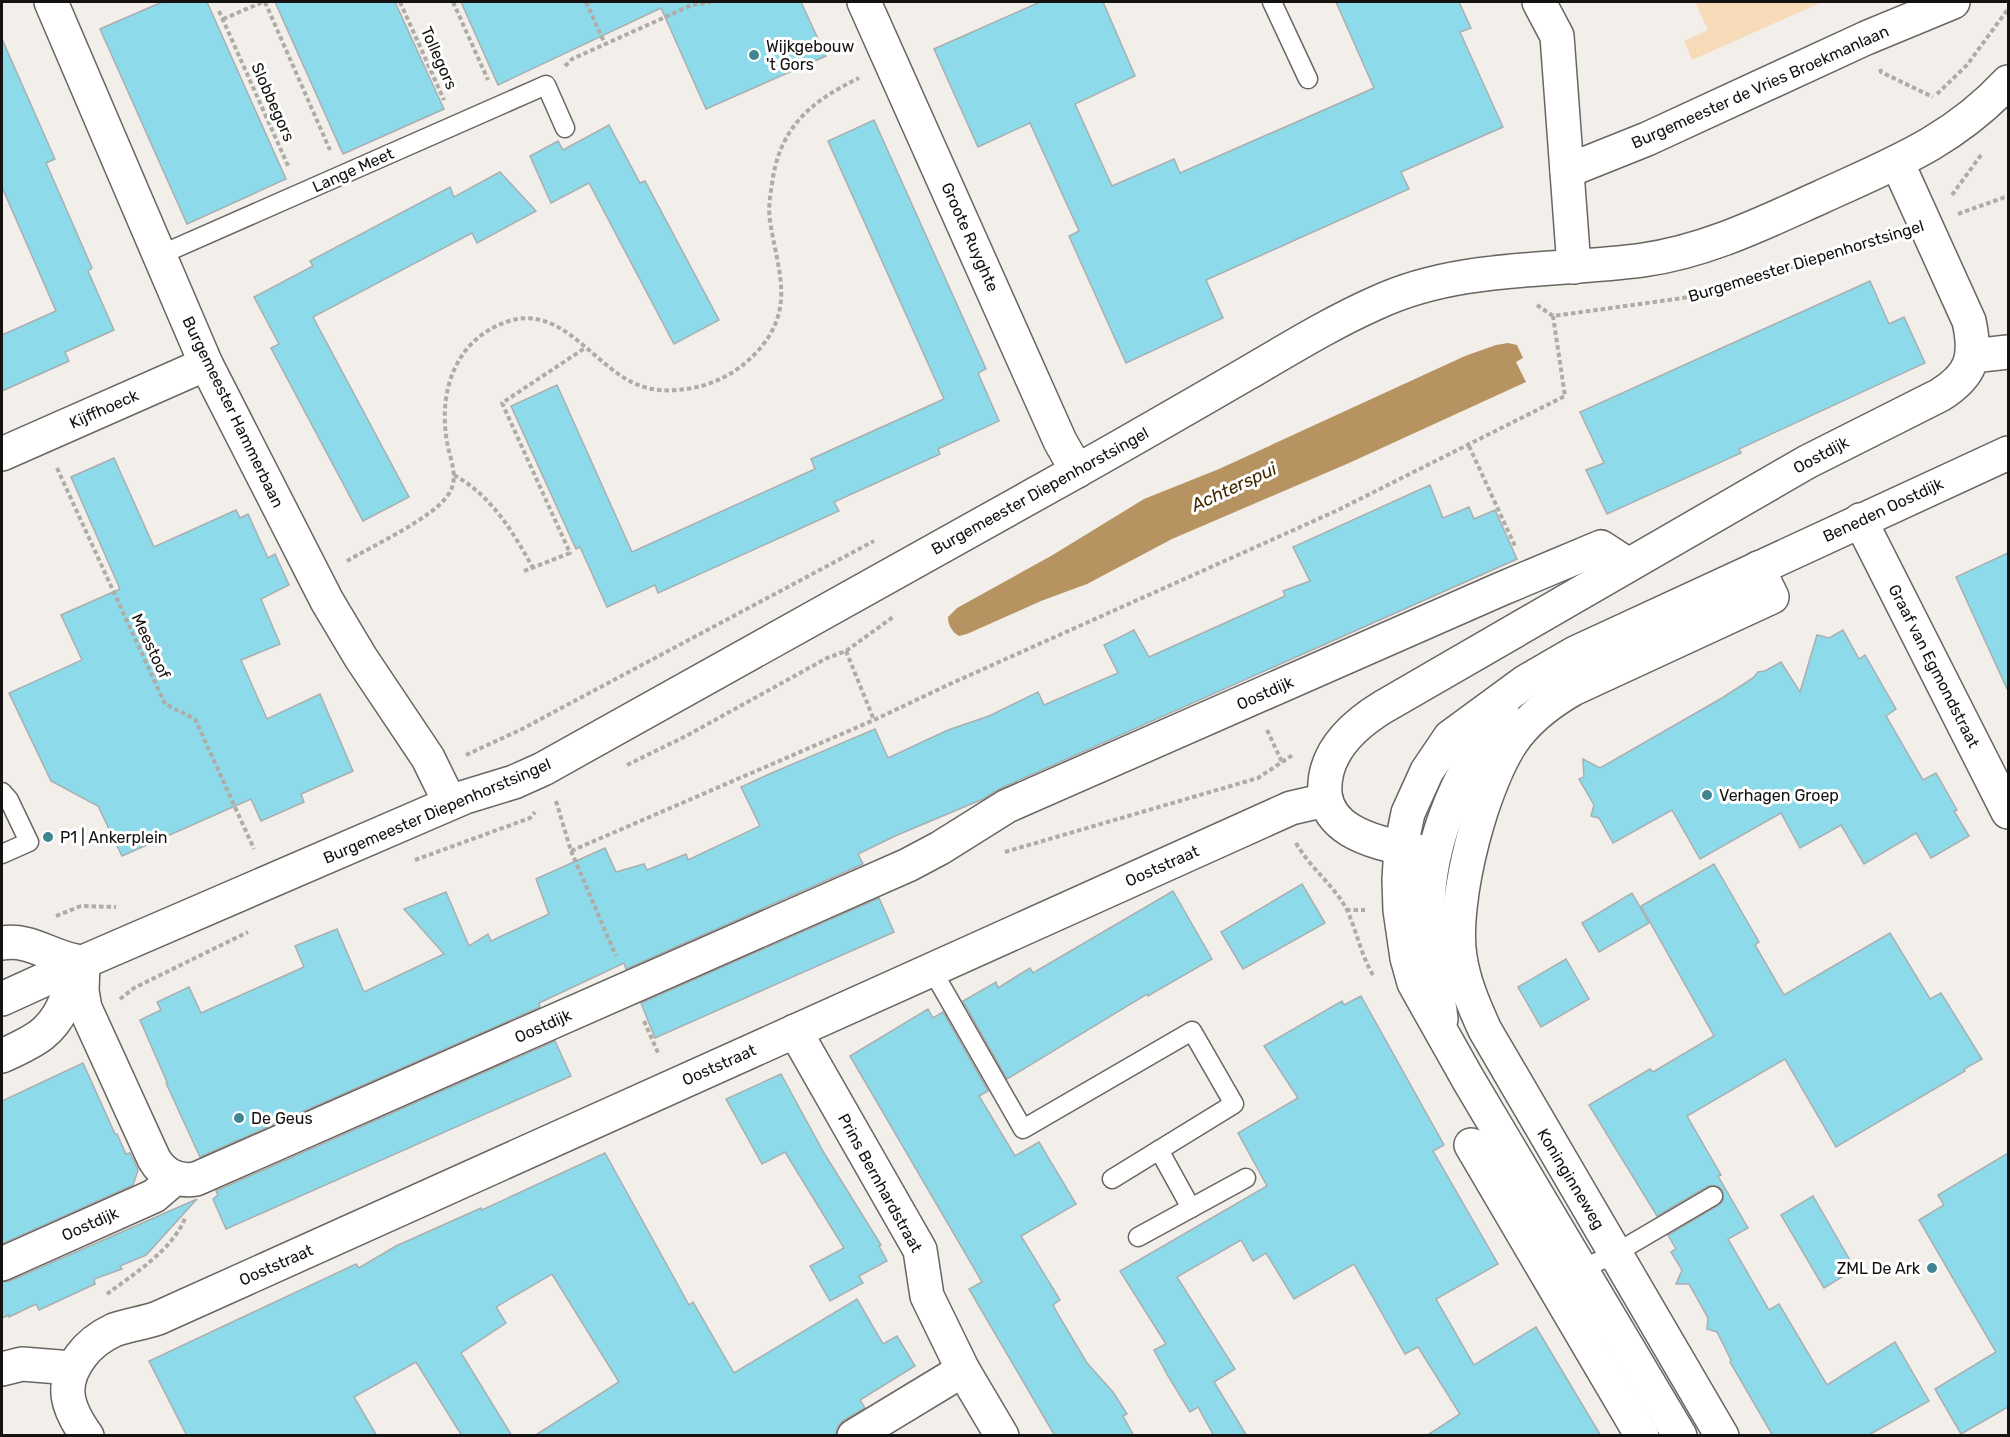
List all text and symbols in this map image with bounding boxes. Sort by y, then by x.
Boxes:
street label: Burgemeester de Vries Broekmanlaan [1628,21,1892,153]
street label: Tollegors [417,24,461,92]
place label: Wijkgebouw 't Gors [766,37,854,74]
marker: Wijkgebouw 't Gors [747,48,761,62]
street label: Slobbegors [247,60,299,144]
street label: Lange Meet [309,144,397,196]
street label: Groote Ruyghte [937,180,1003,294]
street label: Burgemeester Diepenhorstsingel [1686,216,1926,306]
street label: Burgemeester Hammerbaan [178,313,288,511]
street label: Kijffhoeck [67,385,142,433]
street label: Burgemeester Diepenhorstsingel [928,423,1152,559]
street label: Oostdijk [1790,432,1853,478]
water label: Achterspui [1187,457,1281,517]
street label: Beneden Oostdijk [1820,473,1947,546]
street label: Graaf van Egmondstraat [1885,581,1983,751]
street label: Meestoof [128,611,175,682]
street label: Oostdijk [1234,672,1297,714]
street label: Burgemeester Diepenhorstsingel [320,754,554,868]
place label: Verhagen Groep [1719,786,1839,805]
marker: Verhagen Groep [1700,788,1714,802]
place label: P1 | Ankerplein [60,827,168,847]
marker: P1 | Ankerplein [41,830,55,844]
street label: Ooststraat [1122,841,1202,891]
street label: Oostdijk [512,1005,575,1047]
street label: Ooststraat [679,1040,759,1090]
place label: De Geus [251,1109,313,1128]
street label: Prins Bernhardstraat [834,1110,926,1256]
marker: De Geus [232,1111,246,1125]
street label: Koninginneweg [1533,1125,1609,1233]
street label: Oostdijk [59,1203,122,1245]
street label: Ooststraat [236,1240,316,1290]
place label: ZML De Ark [1837,1259,1921,1278]
marker: ZML De Ark [1925,1261,1939,1275]

